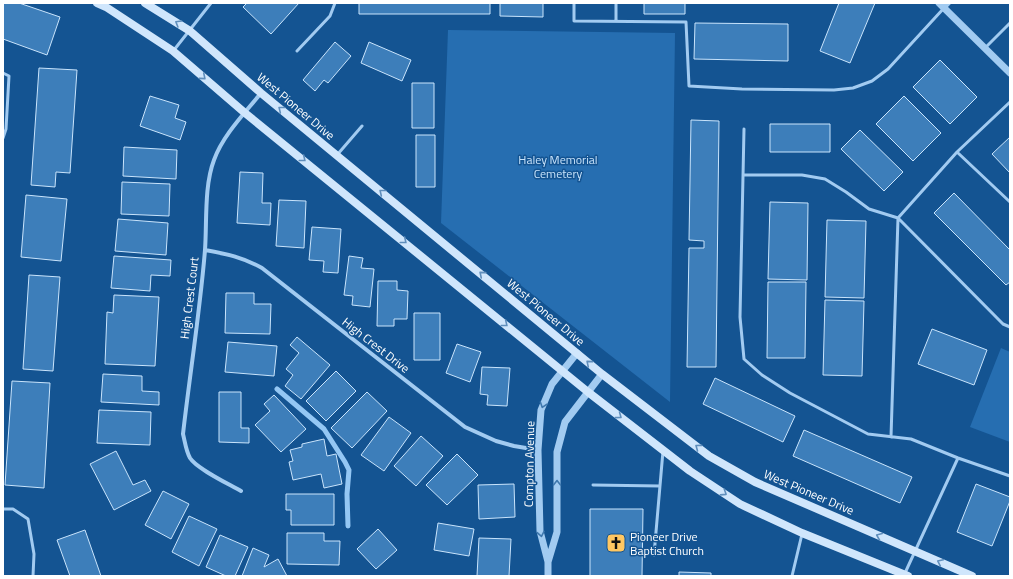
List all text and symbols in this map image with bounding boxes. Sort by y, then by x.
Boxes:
one-way arrow [175,21,182,28]
street label: West Pioneer Drive [253,68,339,144]
one-way arrow [198,72,205,79]
one-way arrow [278,107,285,114]
park label: Haley Memorial Cemetery [518,150,598,183]
one-way arrow [298,155,306,162]
one-way arrow [379,189,386,196]
one-way arrow [400,237,407,244]
street label: High Crest Court [175,255,204,340]
one-way arrow [479,272,486,279]
street label: West Pioneer Drive [503,274,589,350]
street label: High Crest Drive [338,313,414,377]
one-way arrow [500,319,507,326]
one-way arrow [587,361,594,368]
one-way arrow [540,401,548,408]
one-way arrow [614,411,621,418]
street label: Compton Avenue [519,421,539,507]
one-way arrow [695,445,702,452]
street label: West Pioneer Drive [761,464,857,520]
one-way arrow [553,480,561,486]
one-way arrow [719,488,726,495]
place label: Pioneer Drive Baptist Church [630,527,704,560]
one-way arrow [536,531,544,537]
church icon: Pioneer Drive Baptist Church [605,532,627,554]
one-way arrow [876,532,883,540]
one-way arrow [936,559,944,567]

